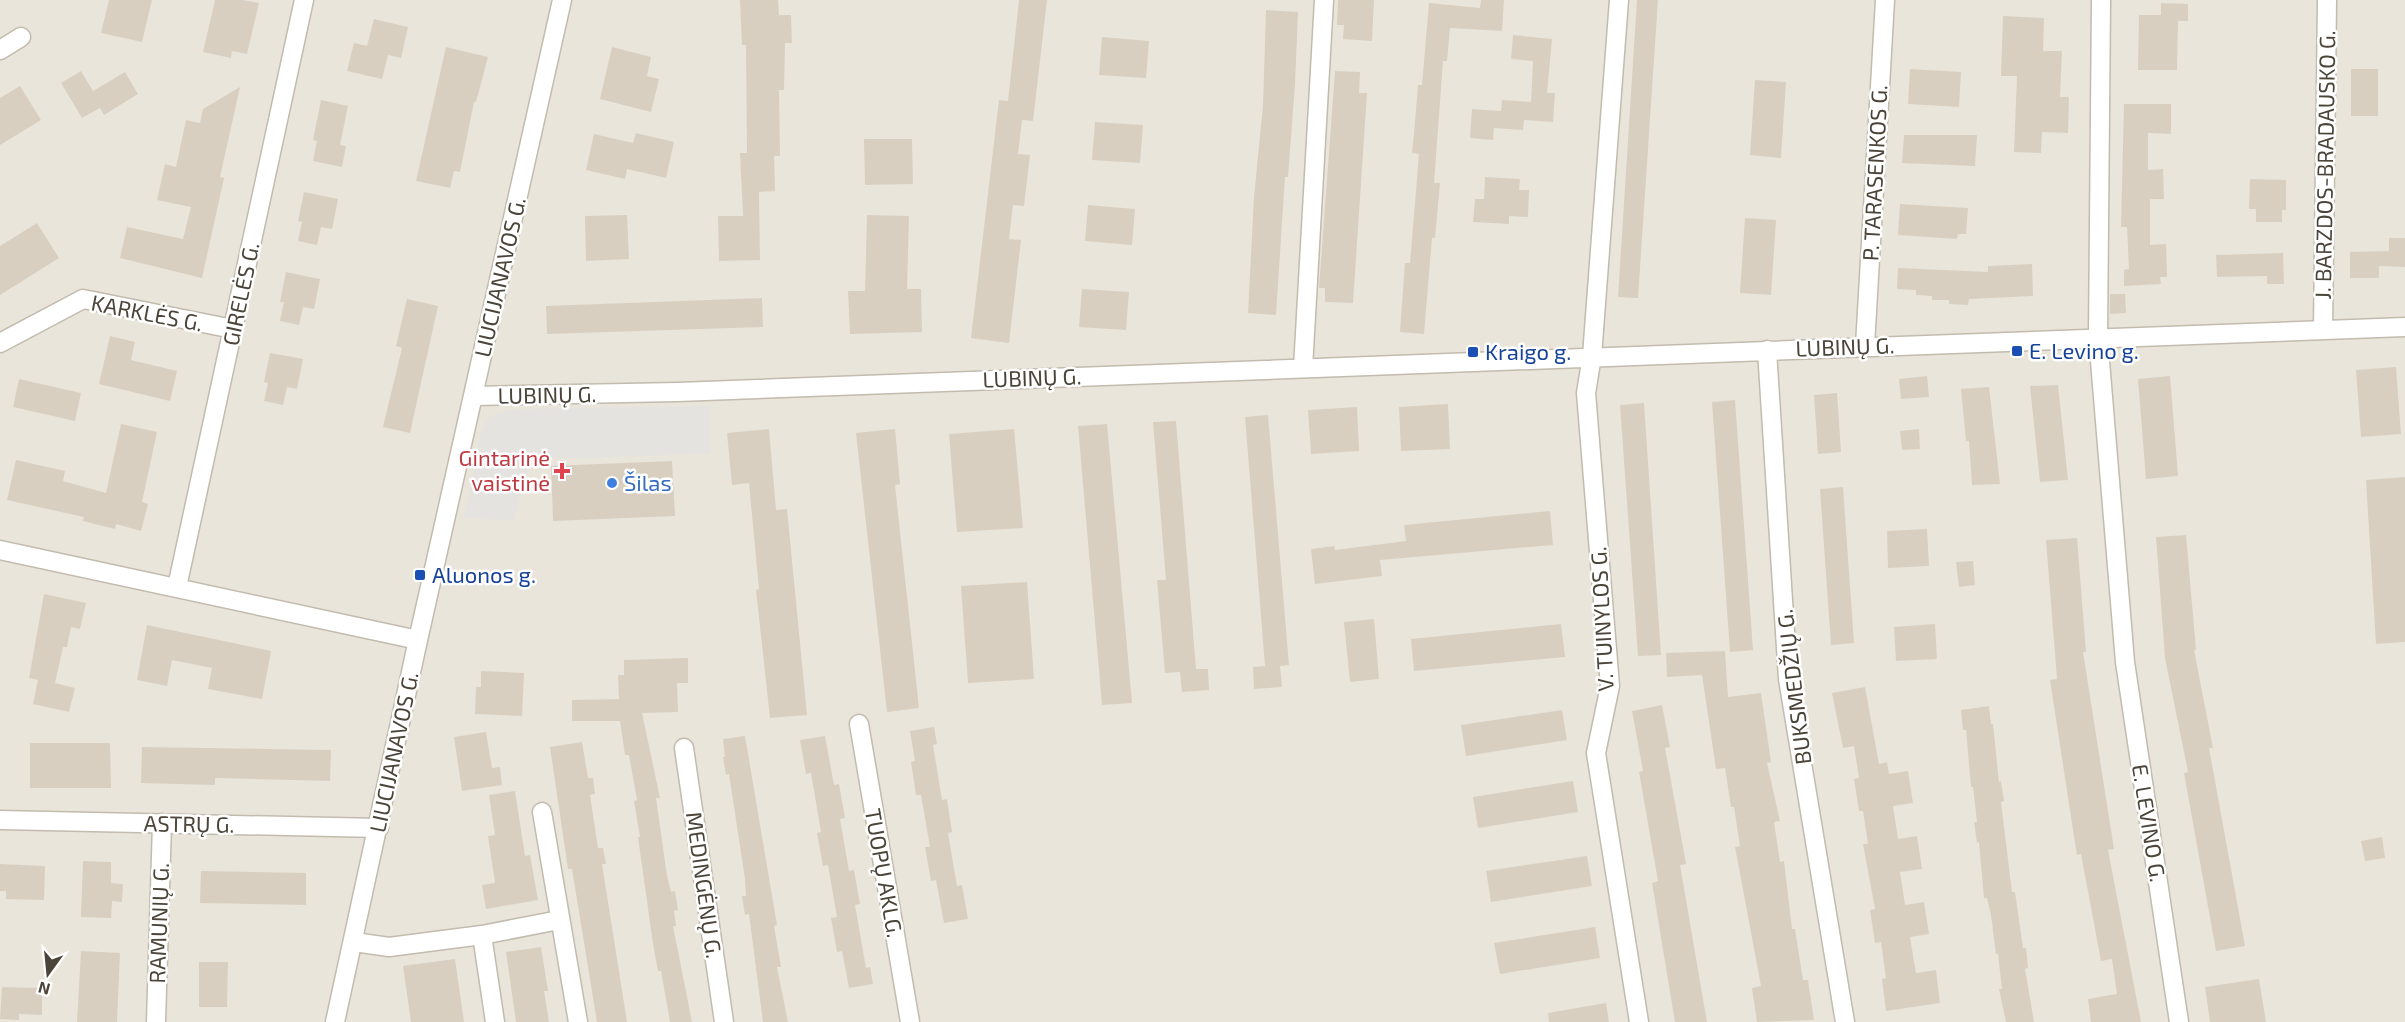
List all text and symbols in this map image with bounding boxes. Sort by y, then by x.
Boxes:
street label: J. BARZDOS-BRADAUSKO G. [2309,30,2339,300]
street label: P. TARASENKOS G. [1856,84,1892,262]
street label: LIUCIJANAVOS G. [468,194,530,359]
street label: GIRELĖS G. [216,240,264,348]
street label: KARKLĖS G. [89,288,205,336]
street label: LUBINŲ G. [1795,331,1895,361]
place label: E. Levino g. [2029,337,2139,363]
place label: Kraigo g. [1485,338,1571,364]
marker: E. Levino g. [2010,344,2024,358]
marker: Kraigo g. [1466,345,1480,359]
street label: LUBINŲ G. [982,362,1082,392]
street label: LUBINŲ G. [497,380,597,408]
place label: Gintarinė vaistinė [459,444,550,495]
marker: Gintarinė vaistinė [555,464,569,478]
place label: Šilas [624,469,672,495]
marker: Šilas [605,476,619,490]
street label: V. TUINYLOS G. [1584,546,1618,692]
place label: Aluonos g. [432,561,536,587]
marker: Aluonos g. [413,568,427,582]
street label: BUKSMEDŽIŲ G. [1771,608,1815,766]
street label: LIUCIJANAVOS G. [363,669,423,835]
street label: E. LEVINO G. [2128,762,2172,884]
street label: TUOPŲ AKLG. [861,806,909,939]
street label: ASTRŲ G. [143,809,235,837]
street label: MEDINGĖNŲ G. [682,810,728,960]
street label: RAMUNIŲ G. [143,862,173,984]
north arrow [18,944,78,1004]
text: N [36,978,52,1000]

